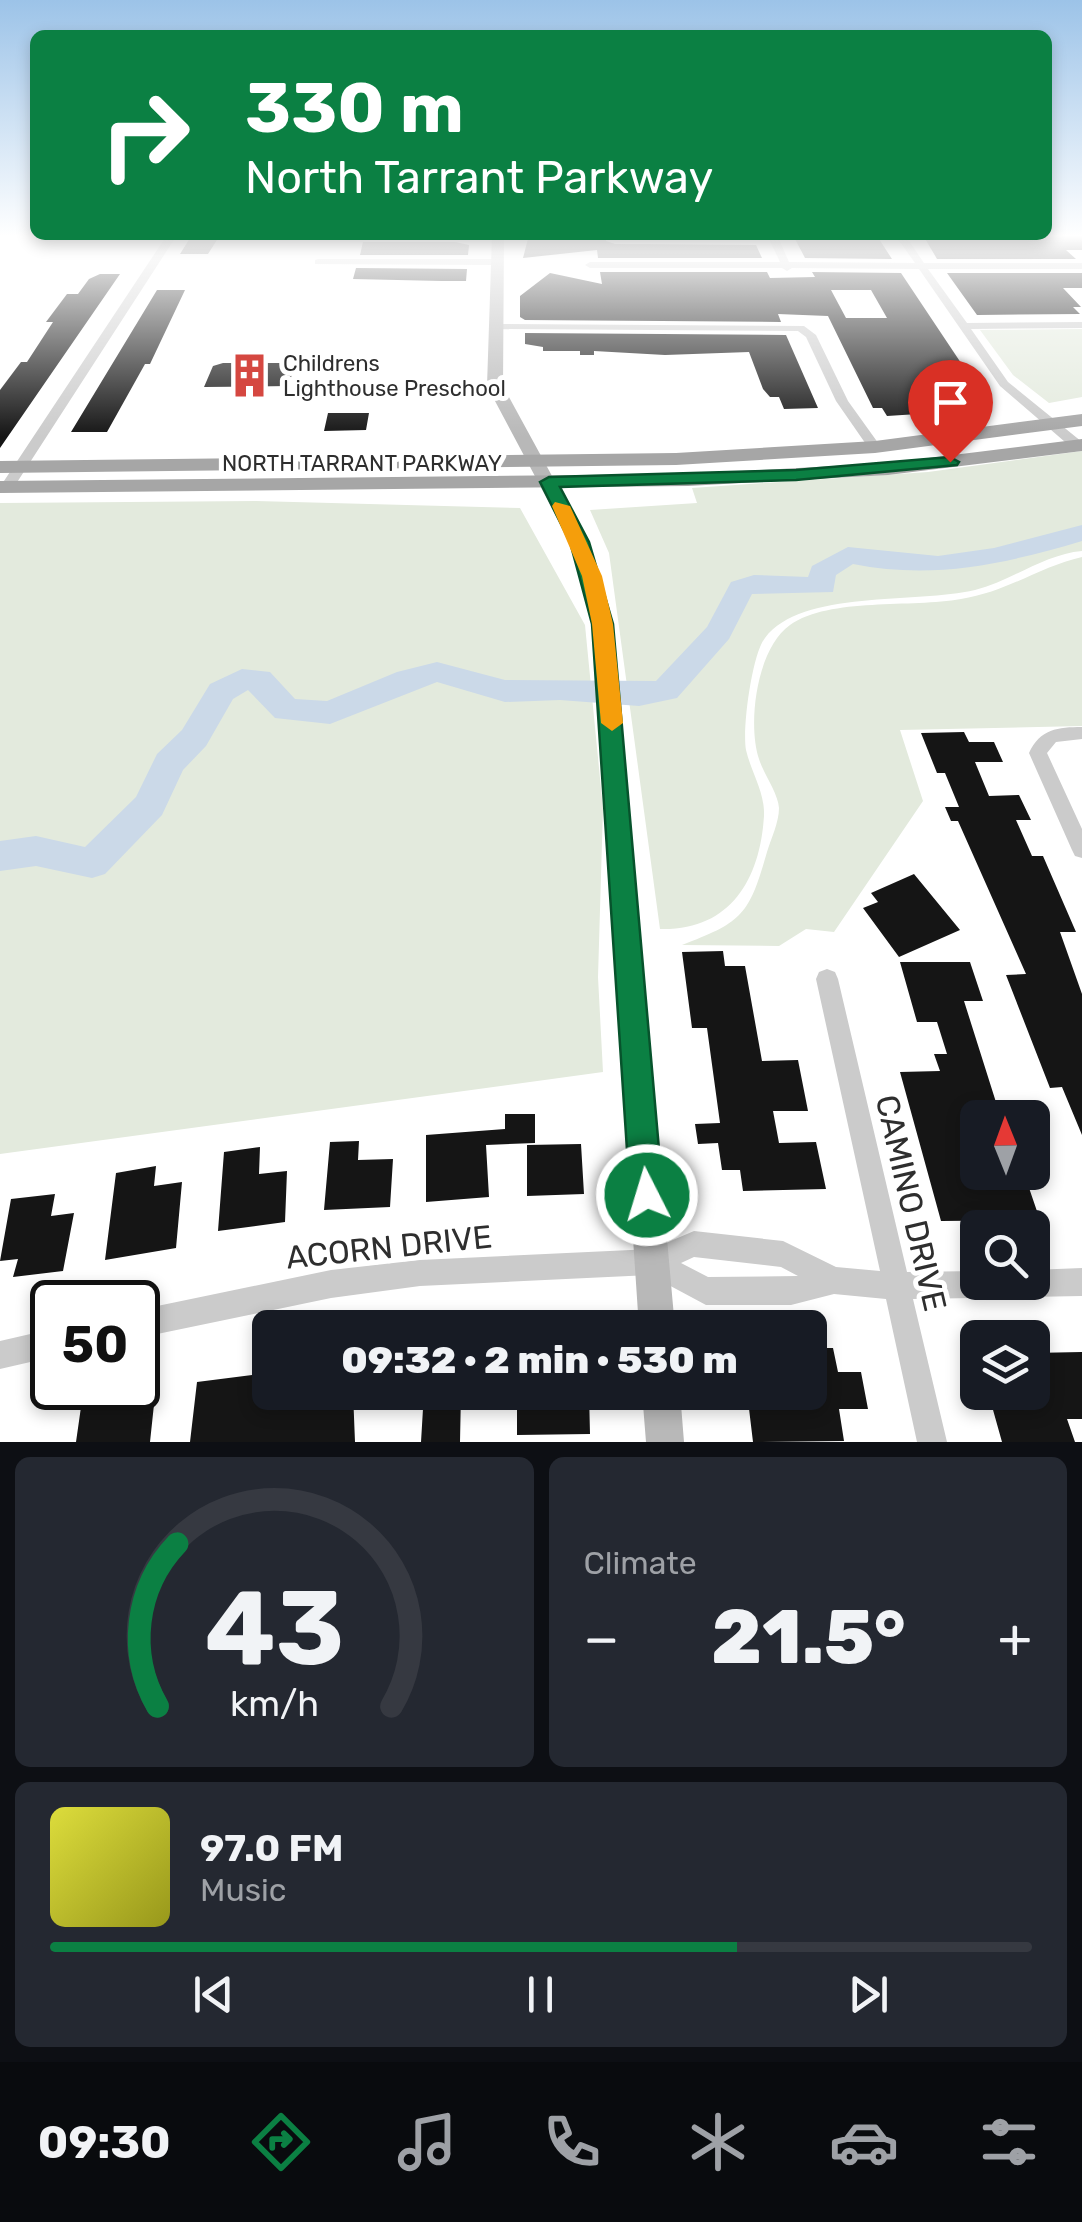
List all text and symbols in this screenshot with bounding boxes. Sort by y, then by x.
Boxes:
text: 330 m [245,67,464,150]
icon: right [80,70,210,200]
text: North Tarrant Parkway [245,151,713,204]
place label: Childrens Lighthouse Preschool [283,350,506,402]
building icon: Childrens Lighthouse Preschool [226,352,274,400]
pin [908,360,993,463]
icon: arrive [923,375,978,430]
street label: NORTH TARRANT PARKWAY [222,450,502,477]
street label: CAMINO DRIVE [868,1091,954,1315]
north arrow [960,1100,1050,1190]
map controls [960,1100,1050,1410]
position arrow [595,1143,699,1247]
button: search [960,1210,1050,1300]
street label: ACORN DRIVE [284,1217,494,1277]
speed limit sign: 50 [30,1280,160,1410]
button: layers [960,1320,1050,1410]
text: 09:32 · 2 min · 530 m [341,1337,738,1383]
text: Climate [584,1544,697,1582]
text: 43 [204,1567,344,1690]
text: 21.5° [711,1593,906,1682]
text: − [584,1606,619,1671]
text: + [998,1606,1032,1671]
text: km/h [230,1683,319,1725]
text: 97.0 FM [200,1825,343,1871]
text: Music [200,1871,286,1909]
icon: previous [186,1967,241,2022]
icon: pause [513,1967,568,2022]
icon: next [841,1967,896,2022]
icon: directions [246,2107,316,2177]
icon: music [392,2107,462,2177]
icon: phone [537,2107,607,2177]
icon: climate [683,2107,753,2177]
icon: car [829,2107,899,2177]
icon: filters [974,2107,1044,2177]
text: 09:30 [38,2116,171,2169]

